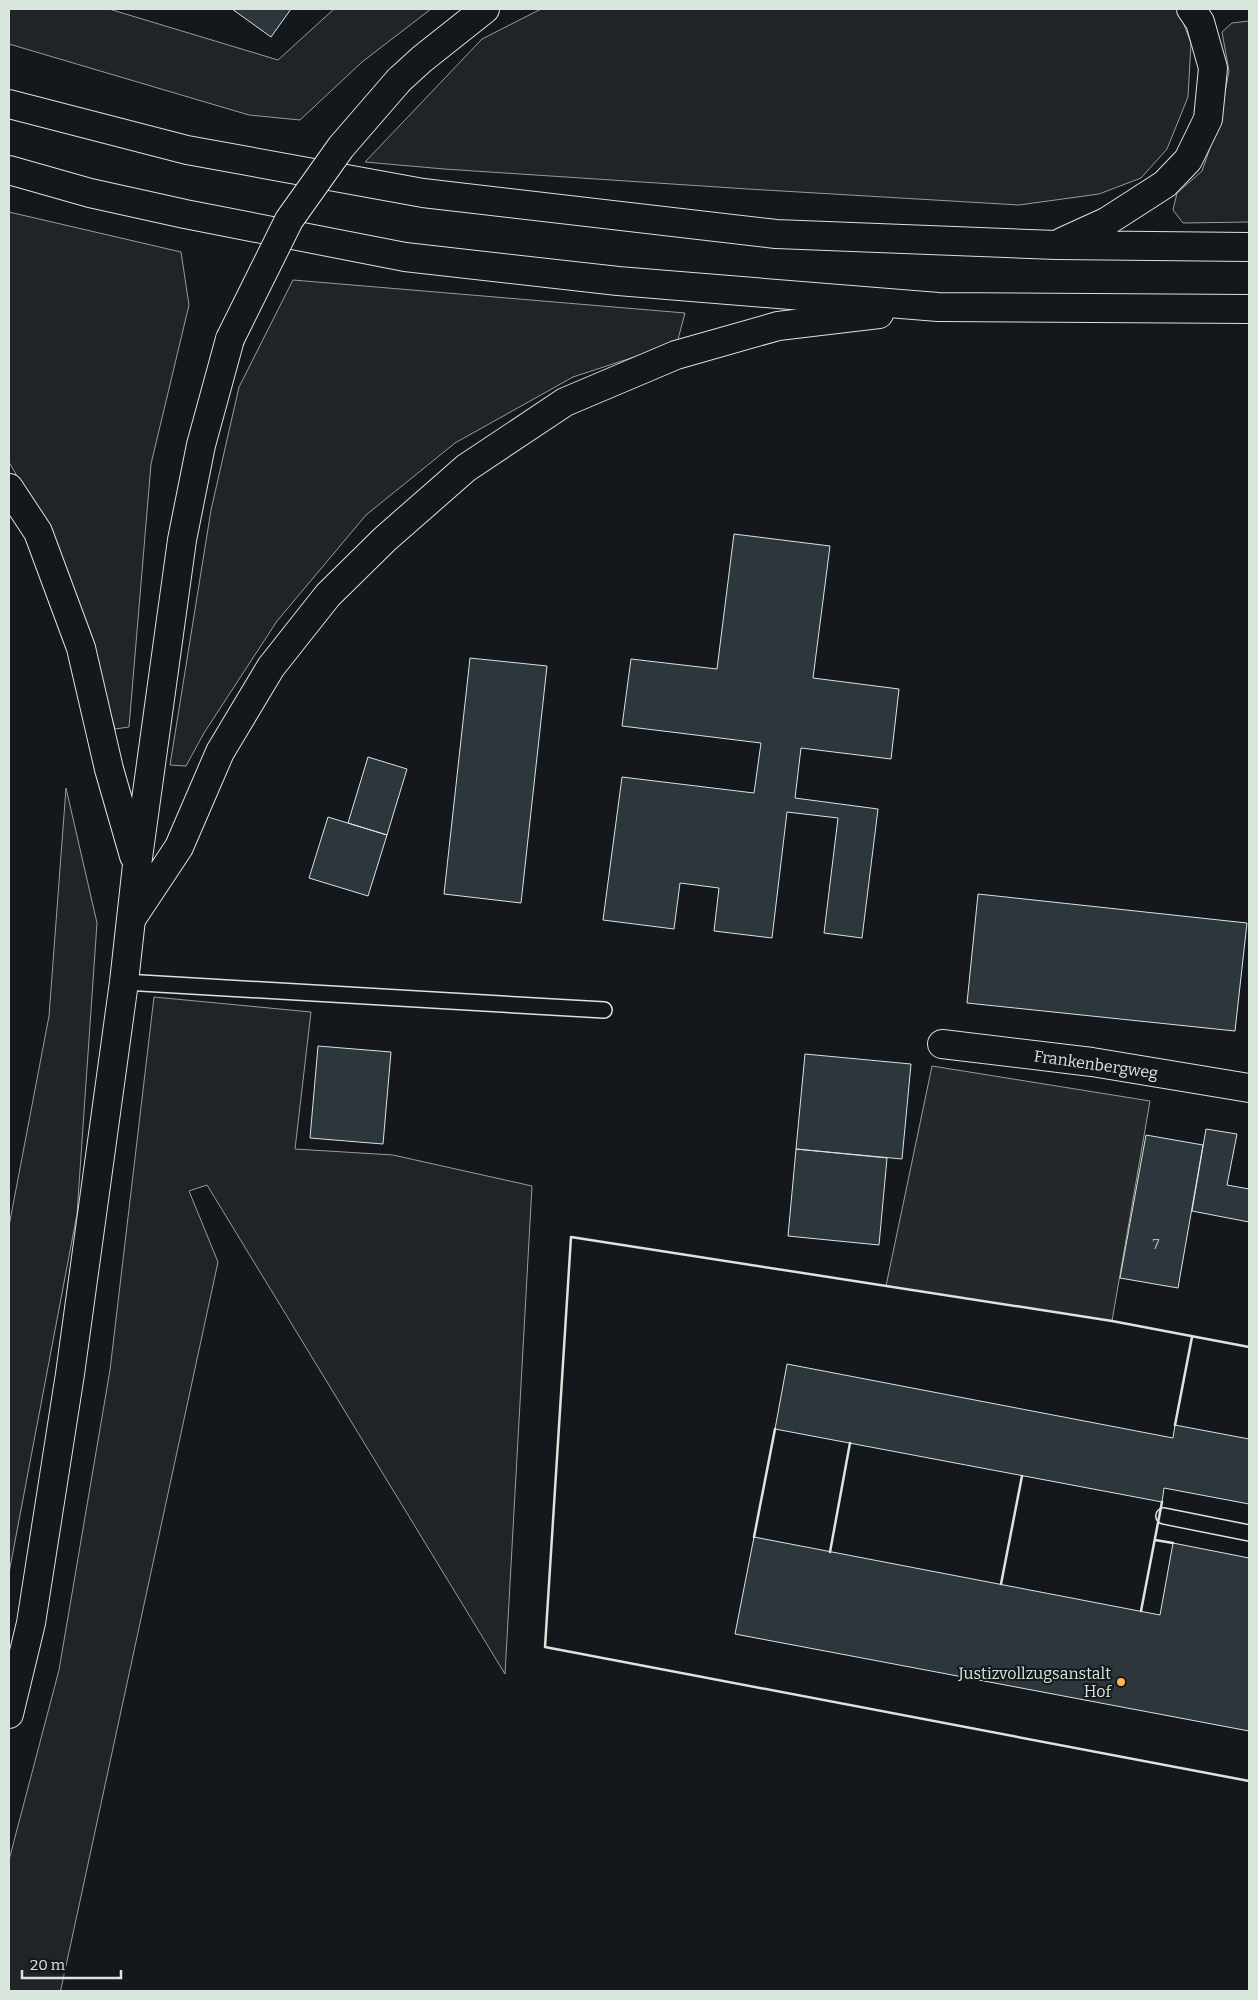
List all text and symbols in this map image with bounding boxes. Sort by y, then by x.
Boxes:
street label: Frankenbergweg [1033,1046,1159,1083]
house number: 7 [1152,1236,1160,1253]
place label: Justizvollzugsanstalt Hof [957,1664,1112,1701]
marker: Justizvollzugsanstalt Hof [1115,1676,1127,1688]
scale bar [22,1948,121,1980]
text: 20 m [30,1956,66,1974]

